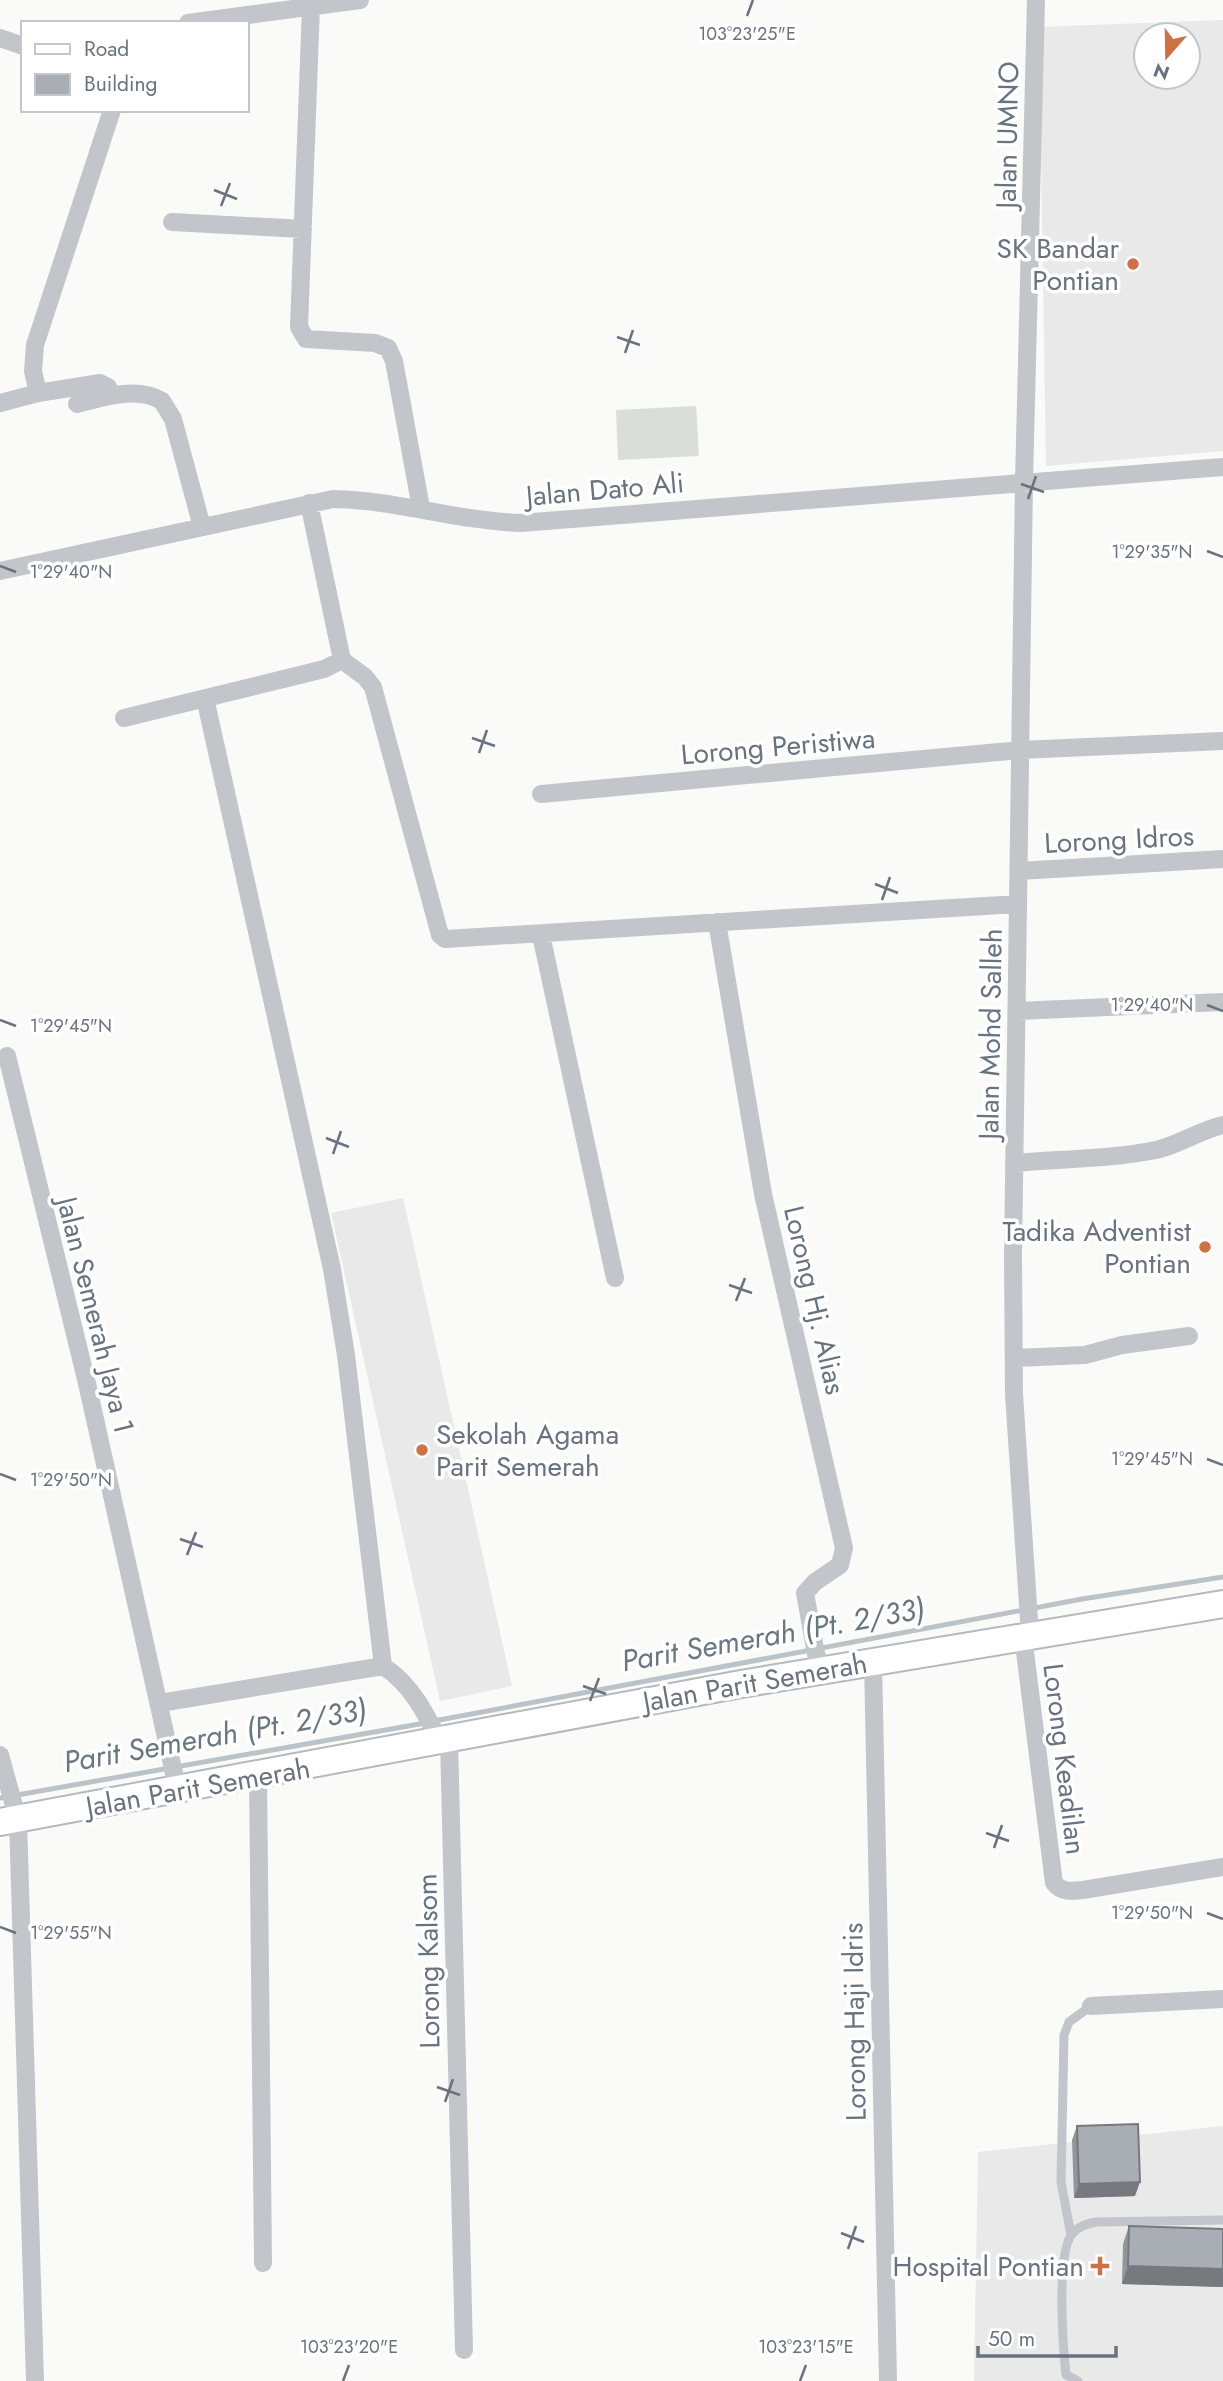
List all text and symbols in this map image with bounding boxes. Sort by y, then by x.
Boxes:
legend [21,21,248,112]
text: 103°23'25"E [698,21,796,47]
north arrow [1132,21,1202,91]
text: Road [84,34,129,64]
text: N [1150,56,1173,87]
street label: Jalan UMNO [986,61,1029,213]
text: Building [84,69,157,99]
place label: SK Bandar Pontian [997,228,1119,301]
marker: SK Bandar Pontian [1125,256,1141,272]
street label: Jalan Dato Ali [520,462,686,517]
text: 1°29'35"N [1111,539,1193,565]
text: 1°29'40"N [30,559,112,585]
street label: Lorong Peristiwa [679,718,877,775]
street label: Lorong Idros [1043,815,1195,864]
street label: Jalan Mohd Salleh [968,928,1013,1144]
text: 1°29'40"N [1111,992,1193,1018]
text: 1°29'45"N [30,1013,112,1039]
street label: Jalan Semerah Jaya 1 [45,1189,145,1438]
street label: Lorong Hj. Alias [773,1202,856,1398]
place label: Tadika Adventist Pontian [1002,1211,1191,1284]
marker: Tadika Adventist Pontian [1197,1239,1213,1255]
place label: Sekolah Agama Parit Semerah [436,1414,619,1487]
marker: Sekolah Agama Parit Semerah [414,1442,430,1458]
text: 1°29'45"N [1111,1446,1193,1472]
text: 1°29'50"N [30,1467,112,1493]
water label: Parit Semerah (Pt. 2/33) [618,1587,928,1682]
street label: Jalan Parit Semerah [636,1643,870,1723]
street label: Lorong Keadilan [1032,1661,1097,1857]
water label: Parit Semerah (Pt. 2/33) [60,1688,370,1783]
street label: Jalan Parit Semerah [79,1748,313,1828]
street label: Lorong Kalsom [406,1873,451,2049]
text: 1°29'50"N [1111,1900,1193,1926]
text: 1°29'55"N [30,1920,112,1946]
street label: Lorong Haji Idris [832,1922,877,2122]
place label: Hospital Pontian [892,2246,1084,2287]
marker: Hospital Pontian [1090,2256,1110,2276]
scale bar [978,2314,1116,2358]
text: 50 m [988,2324,1035,2354]
text: 103°23'20"E [300,2334,398,2360]
text: 103°23'15"E [758,2334,854,2360]

